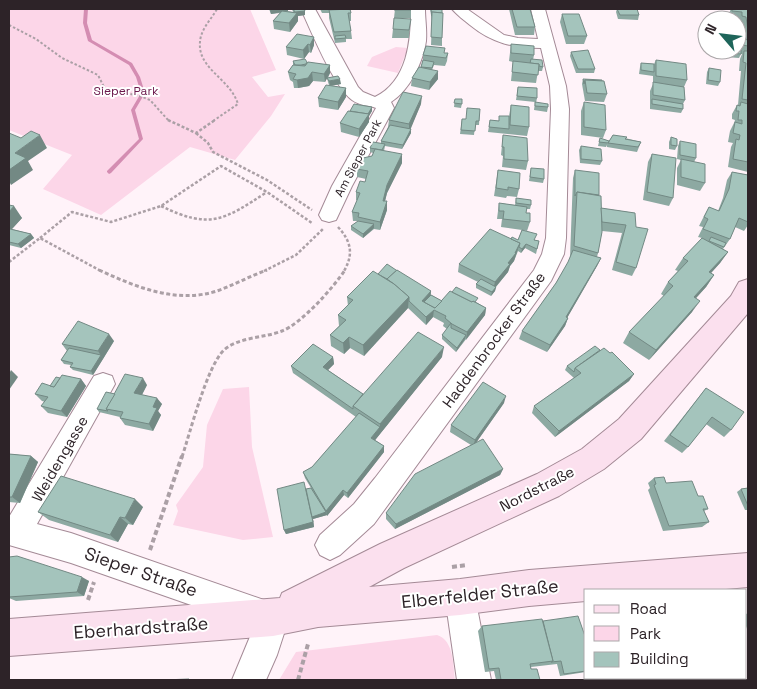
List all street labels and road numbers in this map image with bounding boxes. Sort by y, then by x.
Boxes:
street label: Am Sieper Park [331,116,385,200]
street label: Haddenbrocker Straße [438,268,549,411]
street label: Weidengasse [27,412,92,505]
street label: Nordstraße [496,462,577,515]
street label: Sieper Straße [82,541,201,602]
street label: Elberfelder Straße [400,574,560,613]
street label: Eberhardstraße [73,611,209,644]

